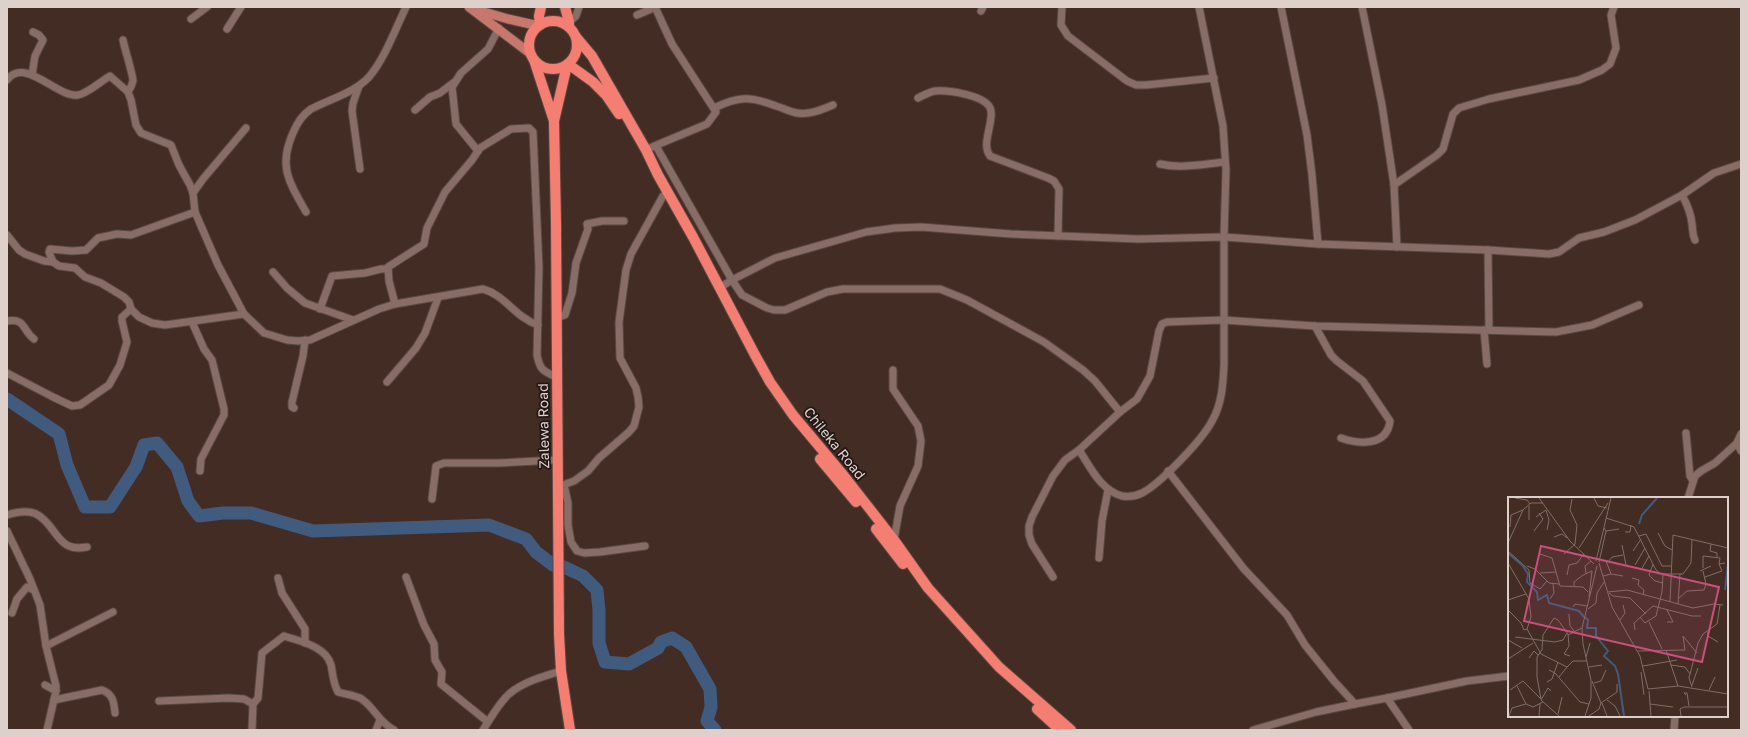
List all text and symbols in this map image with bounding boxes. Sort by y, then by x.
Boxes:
street label: Zalewa Road [534,383,552,469]
street label: Chileka Road [801,404,869,482]
inset map [1508,497,1728,717]

